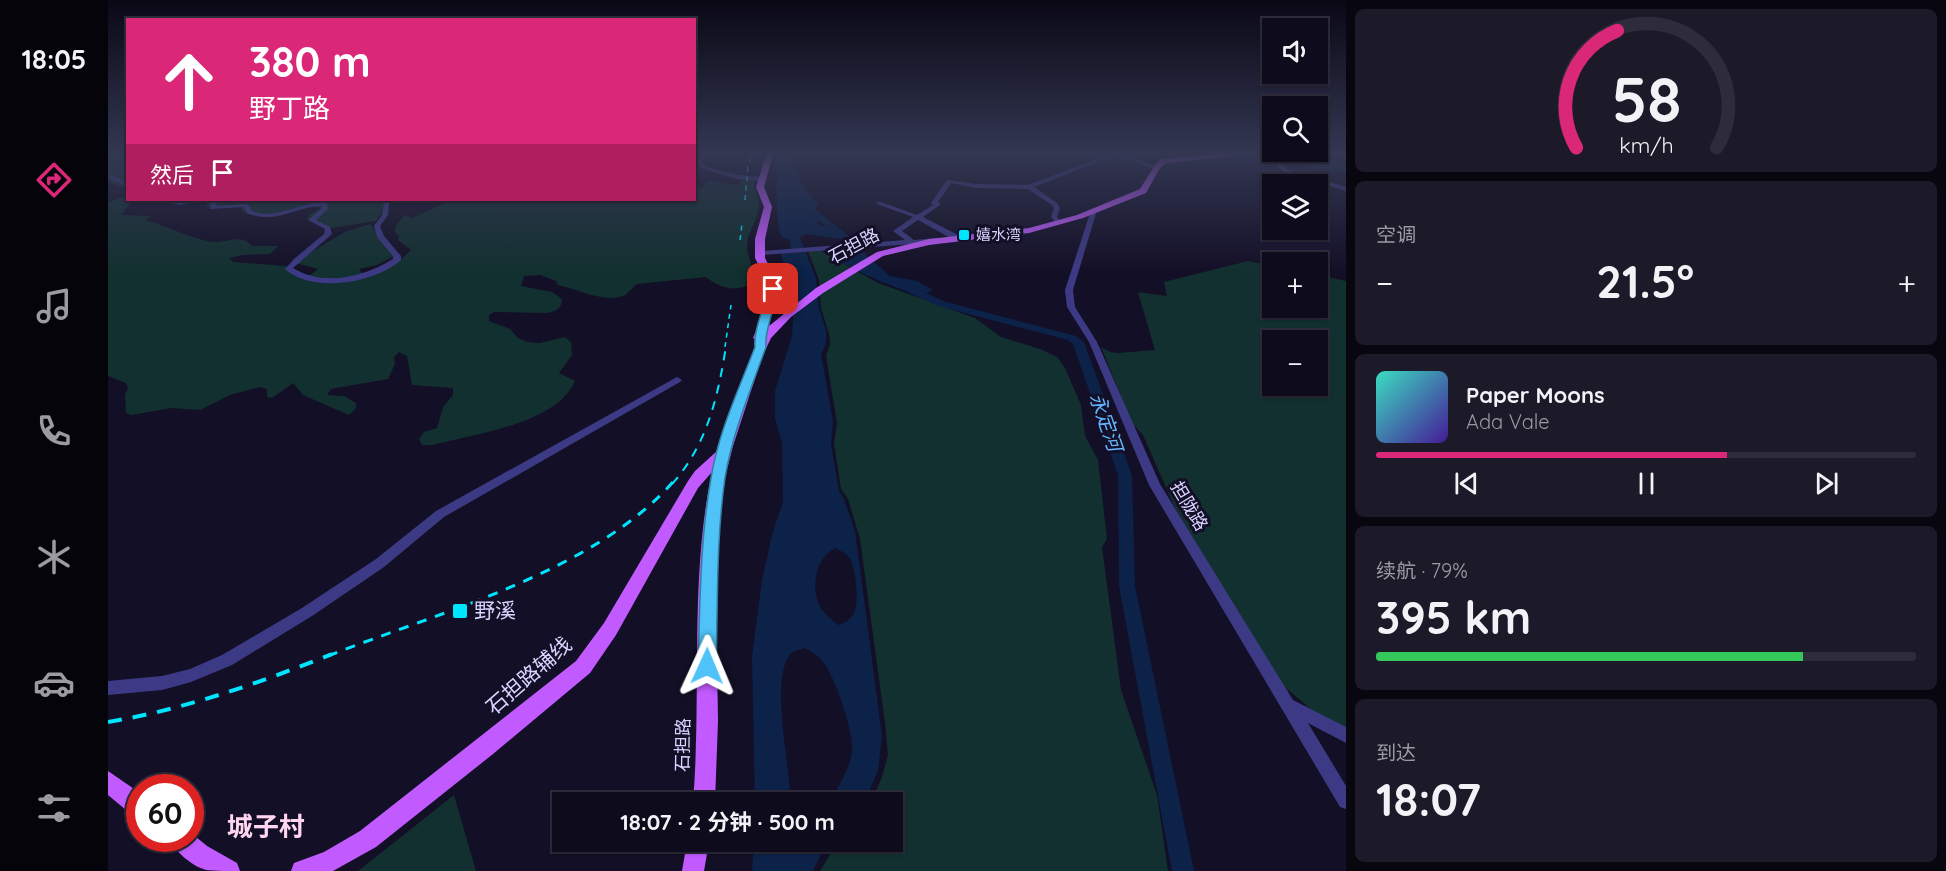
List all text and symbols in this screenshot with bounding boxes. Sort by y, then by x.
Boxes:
map controls [1262,18,1328,396]
button: sound [1262,18,1328,84]
text: 380 m [249,35,371,88]
text: 18:05 [22,42,86,76]
icon: ahead [150,42,228,120]
text: 58 [1611,60,1681,138]
text: 野丁路 [249,91,330,125]
button: search [1262,96,1328,162]
text: km/h [1619,132,1673,158]
icon: arrive [206,156,239,189]
icon: directions [33,159,75,201]
text: 然后 [150,161,194,189]
button: layers [1262,174,1328,240]
text: 空调 [1376,222,1416,247]
street label: 石担路 [825,223,883,268]
place label: 嬉水湾 [976,225,1021,244]
marker: 嬉水湾 [957,228,971,242]
button: + [1262,252,1328,318]
text: 21.5° [1596,253,1694,309]
text: − [1376,262,1393,303]
text: + [1897,262,1916,303]
pin [747,263,798,314]
icon: arrive [756,272,789,305]
icon: music [33,285,75,327]
button: − [1262,330,1328,396]
text: Paper Moons [1466,381,1605,409]
water label: 永定河 [1085,389,1129,458]
text: Ada Vale [1466,409,1550,434]
icon: phone [33,410,75,452]
icon: previous [1450,467,1483,500]
icon: pause [1630,467,1663,500]
icon: next [1810,467,1843,500]
street label: 担陇路 [1166,477,1213,535]
icon: climate [33,536,75,578]
text: 续航 · 79% [1376,558,1468,583]
text: 395 km [1376,589,1531,645]
place label: 野溪 [474,597,516,623]
marker: 野溪 [451,602,469,620]
street label: 石担路辅线 [480,631,576,719]
position arrow [675,634,739,698]
icon: car [33,662,75,704]
street label: 石担路 [671,718,694,772]
text: 到达 [1376,740,1416,765]
text: 18:07 [1376,771,1481,827]
speed limit sign: 60 [126,774,204,852]
icon: filters [33,787,75,829]
text: 18:07 · 2 分钟 · 500 m [620,808,835,836]
district label: 城子村 [227,810,305,843]

